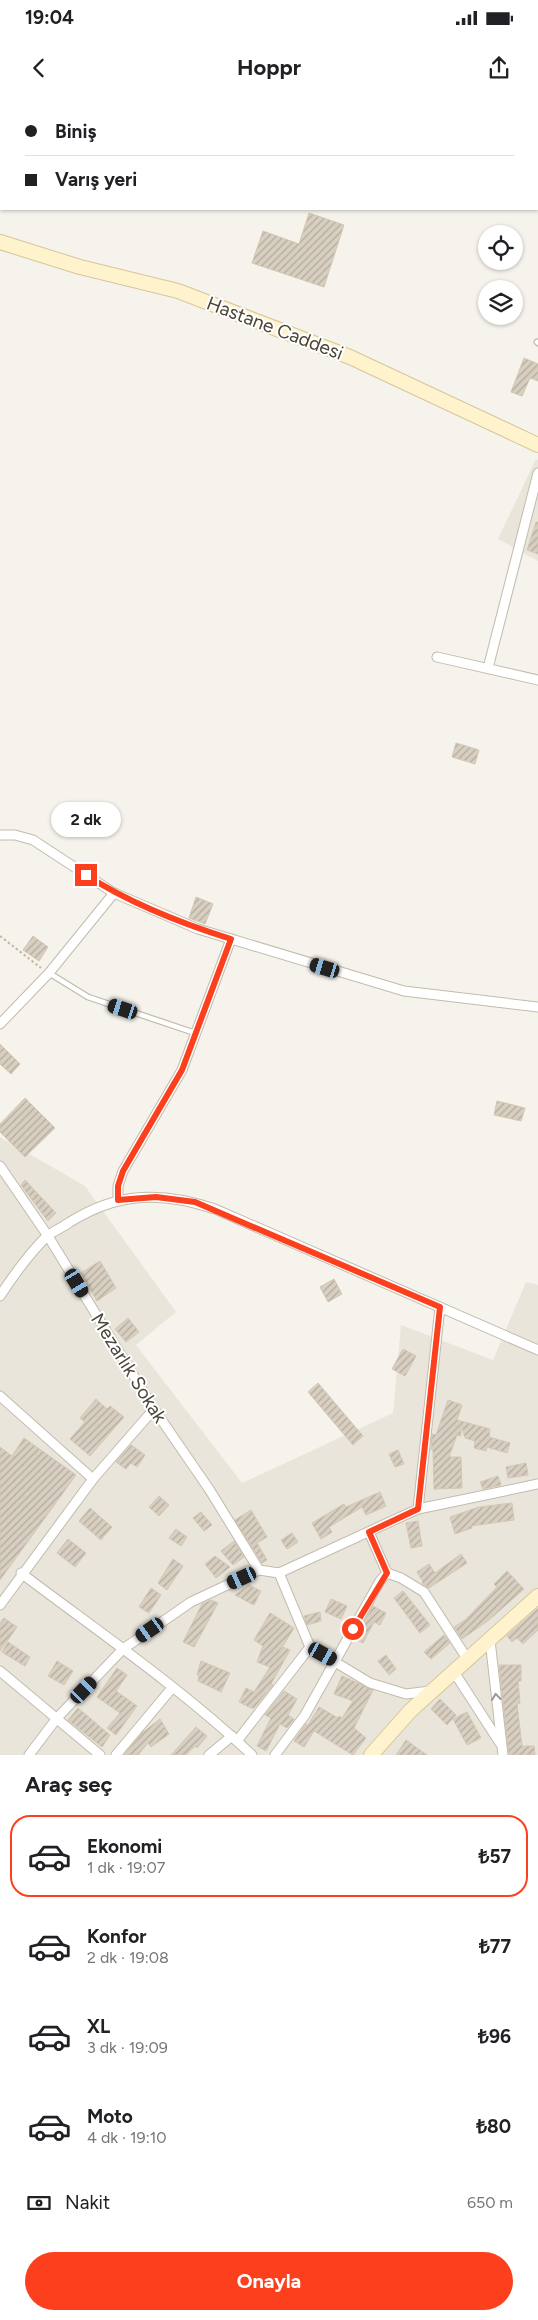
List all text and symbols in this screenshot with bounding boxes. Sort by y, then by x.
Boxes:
text: 19:04 [25,6,74,29]
icon: back [25,54,53,82]
text: Hoppr [237,54,301,81]
icon: share [485,54,513,82]
text: Biniş [55,120,97,143]
text: Varış yeri [55,168,137,191]
map controls [478,225,523,325]
button: locate [478,225,523,270]
button: layers [478,280,523,325]
street label: Hastane Caddesi [203,291,347,365]
callout: 2 dk [51,802,121,838]
text: 2 dk [70,810,102,829]
route end [75,864,97,886]
car [308,956,341,980]
car [106,997,139,1021]
car [62,1266,91,1300]
street label: Mezarlık Sokak [86,1309,172,1428]
car [225,1565,258,1591]
car [133,1615,166,1645]
route start [342,1618,364,1640]
car [306,1640,339,1668]
car [68,1674,99,1706]
one-way arrow [491,1692,502,1700]
text: Araç seç [25,1771,112,1798]
icon: car [27,1834,72,1879]
text: Ekonomi [87,1835,162,1858]
text: ₺57 [479,1845,511,1868]
text: 1 dk · 19:07 [87,1858,165,1877]
icon: car [27,1924,72,1969]
text: Konfor [87,1925,146,1948]
text: ₺77 [479,1935,511,1958]
text: 2 dk · 19:08 [87,1948,169,1967]
icon: car [27,2014,72,2059]
text: XL [87,2015,110,2038]
text: ₺96 [478,2025,511,2048]
text: 3 dk · 19:09 [87,2038,168,2057]
icon: car [27,2104,72,2149]
text: Moto [87,2105,133,2128]
text: ₺80 [476,2115,511,2138]
text: 4 dk · 19:10 [87,2128,167,2147]
icon: cash [25,2189,53,2217]
text: Nakit [65,2191,110,2214]
text: 650 m [467,2193,513,2212]
button: Onayla [25,2252,513,2310]

